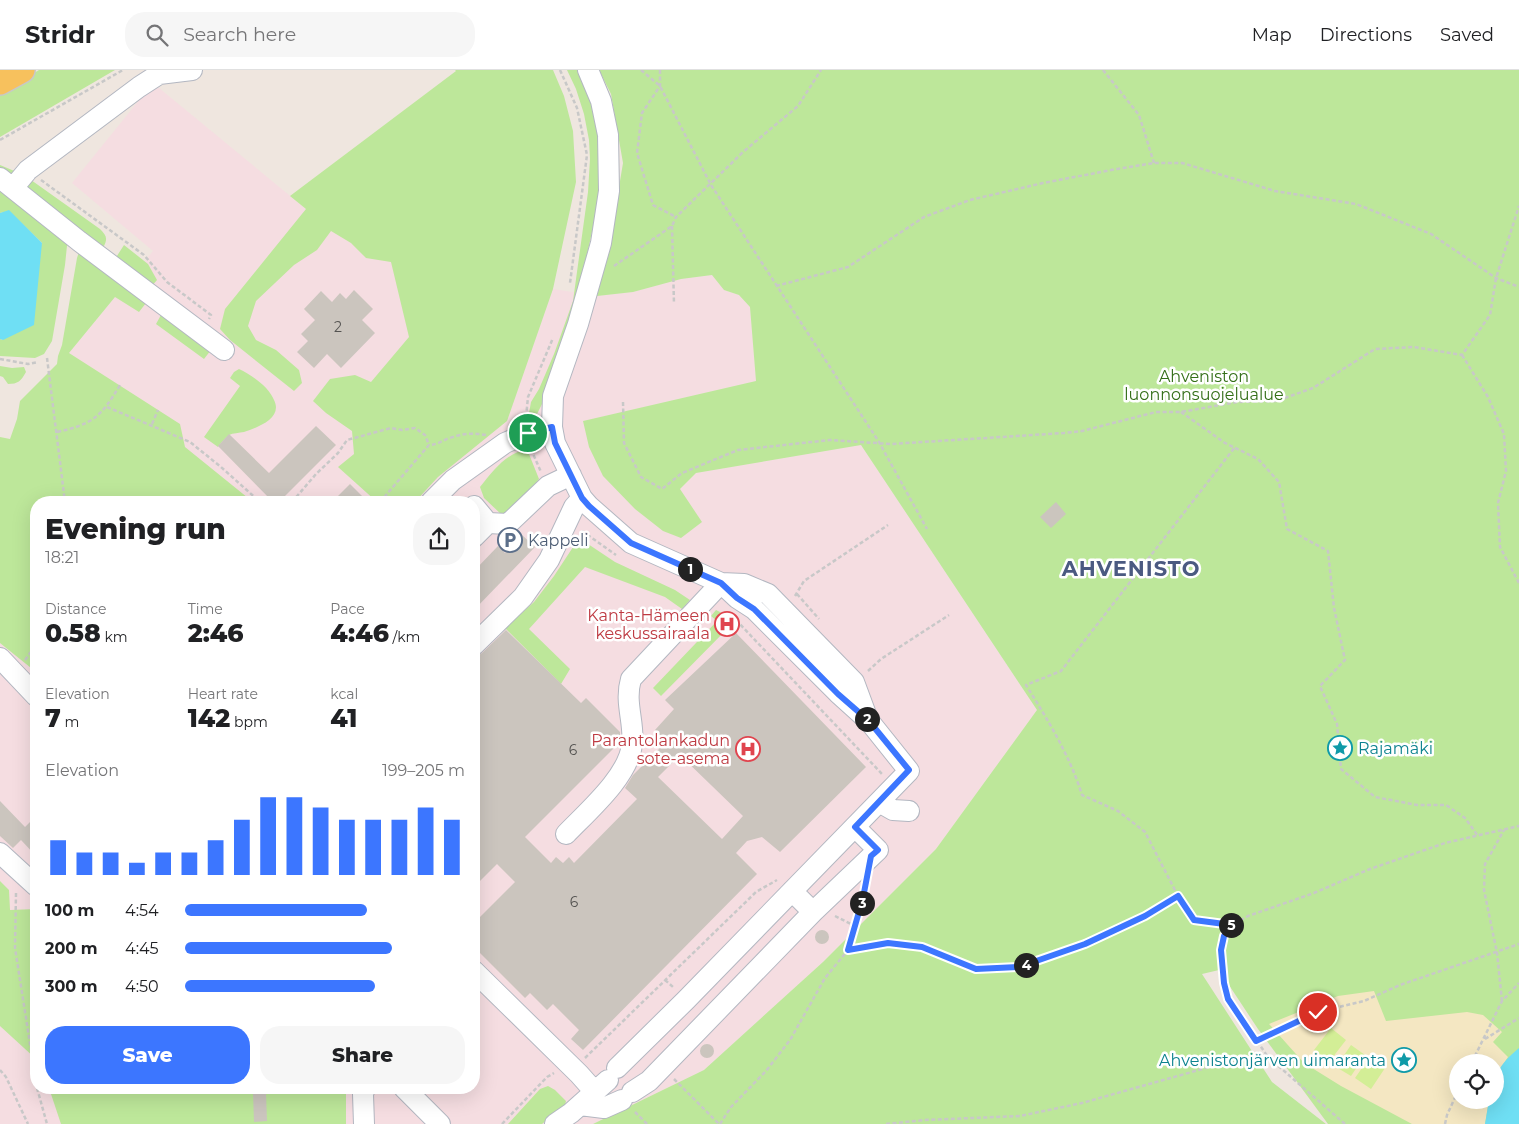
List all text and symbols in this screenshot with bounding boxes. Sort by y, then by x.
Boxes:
search box [125,12,475,57]
text: Stridr [25,20,95,49]
icon: search [143,21,171,49]
text: Search here [183,23,296,46]
text: Map [1252,24,1292,46]
text: Directions [1320,24,1412,46]
text: Saved [1440,24,1494,46]
house number: 2 [334,318,342,336]
park label: Ahveniston luonnonsuojelualue [1124,367,1284,404]
pin [507,412,549,454]
icon: arrive [514,419,542,447]
text: Evening run [45,512,226,546]
button: share [413,513,465,565]
parking icon: Kappeli [497,527,523,553]
place label: Kappeli [528,531,589,550]
text: 18:21 [45,548,79,567]
pin: 1 [678,556,702,582]
district label: AHVENISTO [1061,556,1200,581]
text: 1 [688,560,693,578]
text: Distance [45,600,107,618]
text: Time [188,600,223,618]
text: Pace [330,600,365,618]
place label: Kanta-Hämeen keskussairaala [587,606,710,643]
hospital icon: Kanta-Hämeen keskussairaala [714,611,740,637]
text: 0.58 [45,618,101,648]
text: 2:46 [188,618,243,648]
text: 4:46 [330,618,389,648]
text: km [101,628,128,646]
text: /km [389,628,420,646]
text: Elevation [45,685,110,703]
text: Heart rate [188,685,258,703]
text: kcal [330,685,358,703]
text: 7 [45,703,61,733]
text: 142 [188,703,230,733]
text: 41 [330,703,357,733]
pin: 2 [854,706,880,732]
text: 2 [863,710,872,728]
text: m [61,713,79,731]
text: bpm [230,713,268,731]
place label: Parantolankadun sote-asema [591,731,730,768]
place icon: Rajamäki [1327,735,1353,761]
hospital icon: Parantolankadun sote-asema [735,736,761,762]
place label: Rajamäki [1358,739,1433,758]
house number: 6 [569,741,578,759]
text: Elevation [45,761,119,780]
text: 199–205 m [382,761,465,780]
pin: 3 [850,890,874,916]
house number: 6 [570,893,579,911]
text: 3 [858,894,867,912]
text: 100 m [45,901,94,920]
text: 4:54 [125,901,159,920]
pin: 5 [1218,912,1244,938]
text: 5 [1227,916,1236,934]
text: 200 m [45,939,97,958]
text: 4:45 [125,939,159,958]
pin: 4 [1014,952,1038,978]
text: 4 [1022,956,1031,974]
text: 300 m [45,977,98,996]
text: 4:50 [125,977,159,996]
pin [1297,991,1339,1033]
icon: check [1304,998,1332,1026]
button: Save [45,1026,250,1084]
button: Share [260,1026,465,1084]
place icon: Ahvenistonjärven uimaranta [1391,1047,1417,1073]
place label: Ahvenistonjärven uimaranta [1159,1051,1386,1070]
map controls [1449,1054,1504,1109]
button: locate [1449,1054,1504,1109]

